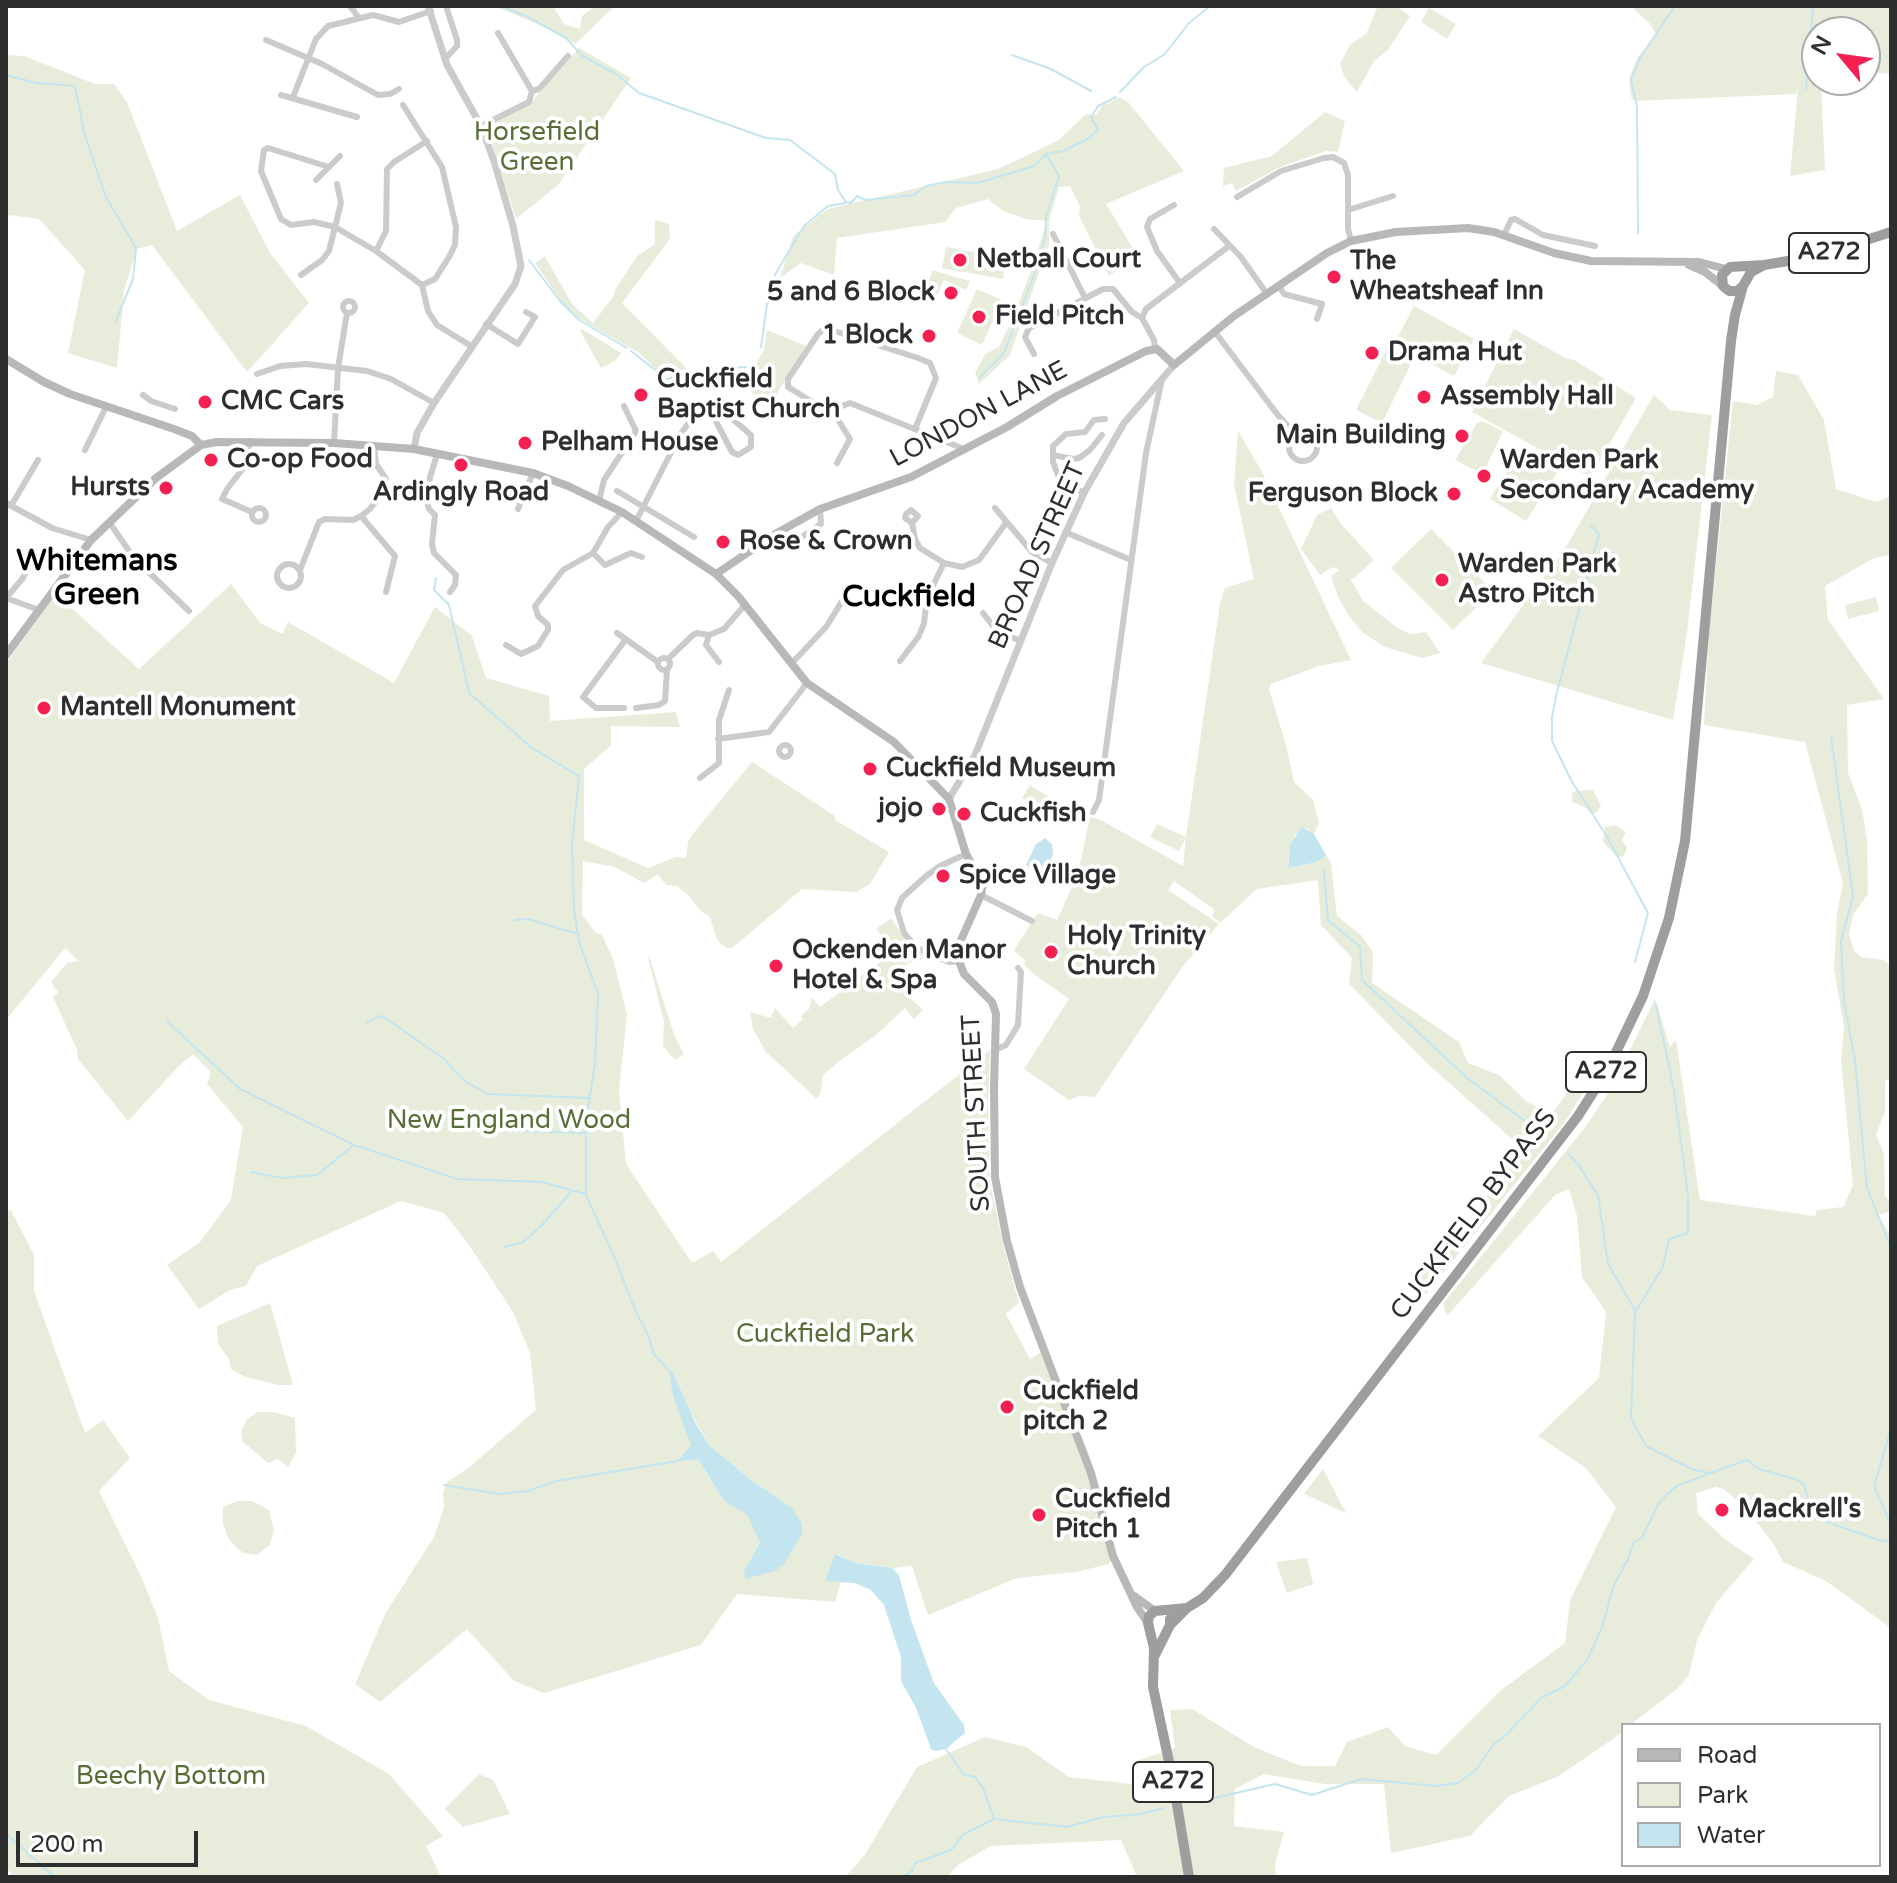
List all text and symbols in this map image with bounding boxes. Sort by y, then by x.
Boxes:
north arrow [1801,16,1881,96]
text: N [1806,31,1837,59]
park label: Horsefield Green [474,117,600,178]
road number: A272 [1789,233,1869,273]
place label: Netball Court [976,244,1141,276]
place label: The Wheatsheaf Inn [1350,246,1544,308]
marker: Netball Court [951,251,969,269]
marker: The Wheatsheaf Inn [1325,268,1343,286]
place label: 5 and 6 Block [767,277,935,309]
marker: 5 and 6 Block [942,284,960,302]
place label: Field Pitch [995,301,1125,333]
marker: Field Pitch [970,308,988,326]
place label: 1 Block [822,320,913,352]
marker: 1 Block [920,327,938,345]
place label: Drama Hut [1388,337,1522,369]
marker: Drama Hut [1363,344,1381,362]
street label: LONDON LANE [885,355,1073,475]
place label: Cuckfield Baptist Church [657,364,840,426]
place label: Assembly Hall [1440,381,1614,413]
place label: CMC Cars [221,386,344,418]
marker: Cuckfield Baptist Church [632,386,650,404]
marker: Assembly Hall [1415,388,1433,406]
marker: CMC Cars [196,393,214,411]
place label: Main Building [1275,420,1446,452]
place label: Pelham House [541,427,718,459]
marker: Main Building [1453,427,1471,445]
marker: Pelham House [516,434,534,452]
place label: Co-op Food [227,444,373,476]
place label: Warden Park Secondary Academy [1500,445,1754,506]
marker: Co-op Food [202,451,220,469]
marker: Ardingly Road [452,456,470,474]
street label: BROAD STREET [983,458,1093,654]
marker: Warden Park Secondary Academy [1475,467,1493,485]
place label: Hursts [70,472,150,504]
place label: Ardingly Road [373,477,549,509]
place label: Ferguson Block [1248,478,1438,510]
marker: Hursts [157,479,175,497]
marker: Ferguson Block [1445,485,1463,503]
place label: Rose & Crown [739,526,913,558]
marker: Rose & Crown [714,533,732,551]
district label: Whitemans Green [16,544,178,614]
place label: Warden Park Astro Pitch [1458,549,1617,610]
marker: Warden Park Astro Pitch [1433,571,1451,589]
district label: Cuckfield [842,580,976,616]
place label: Mantell Monument [60,692,296,724]
marker: Mantell Monument [35,699,53,717]
place label: Cuckfield Museum [886,753,1116,785]
marker: Cuckfield Museum [861,760,879,778]
place label: jojo [878,793,923,825]
place label: Cuckfish [980,798,1087,830]
marker: jojo [930,800,948,818]
marker: Cuckfish [955,805,973,823]
place label: Spice Village [959,860,1116,892]
marker: Spice Village [934,867,952,885]
place label: Holy Trinity Church [1067,921,1206,982]
place label: Ockenden Manor Hotel & Spa [792,935,1006,996]
marker: Holy Trinity Church [1042,943,1060,961]
marker: Ockenden Manor Hotel & Spa [767,957,785,975]
street label: SOUTH STREET [956,1014,998,1212]
road number: A272 [1566,1052,1646,1092]
street label: CUCKFIELD BYPASS [1385,1103,1563,1327]
park label: New England Wood [387,1105,631,1137]
park label: Cuckfield Park [736,1319,914,1351]
place label: Cuckfield pitch 2 [1023,1376,1139,1438]
marker: Cuckfield pitch 2 [998,1398,1016,1416]
place label: Cuckfield Pitch 1 [1055,1484,1171,1546]
place label: Mackrell's [1738,1494,1861,1526]
marker: Mackrell's [1713,1501,1731,1519]
marker: Cuckfield Pitch 1 [1030,1506,1048,1524]
legend [1621,1723,1881,1867]
text: Road [1697,1741,1757,1770]
park label: Beechy Bottom [76,1761,266,1793]
road number: A272 [1133,1762,1213,1802]
text: Park [1697,1781,1748,1810]
scale bar [20,1815,202,1865]
text: Water [1697,1821,1765,1850]
text: 200 m [30,1830,104,1859]

